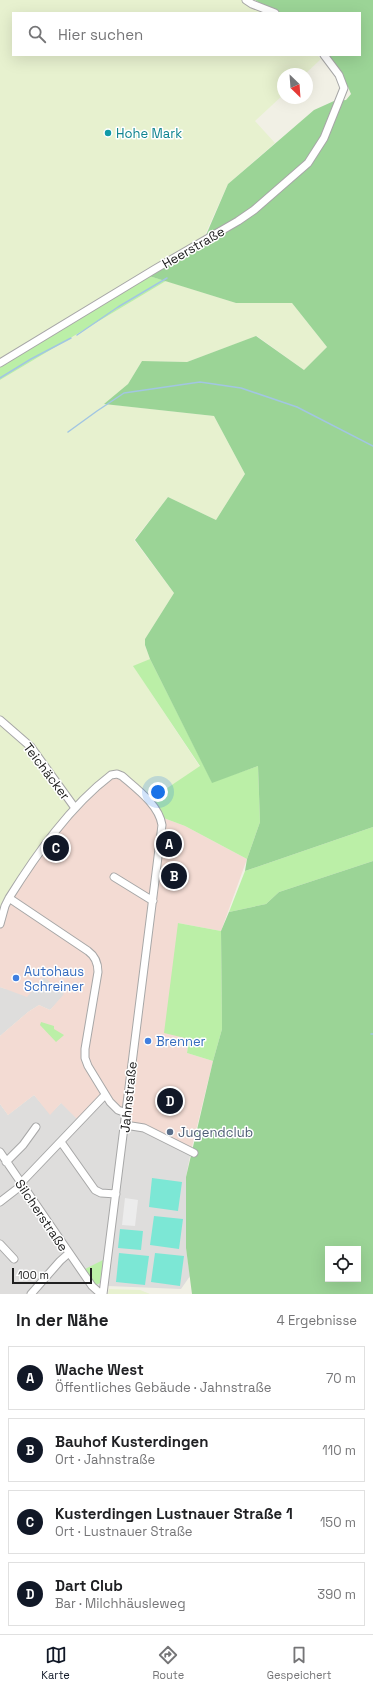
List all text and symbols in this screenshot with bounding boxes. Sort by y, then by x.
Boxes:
search box [12,12,361,56]
icon: search [26,23,48,45]
text: Hier suchen [58,25,143,44]
north arrow [277,68,313,104]
place label: Hohe Mark [116,125,182,142]
marker: Hohe Mark [103,128,113,138]
street label: Heerstraße [159,223,228,272]
street label: Teichäcker [20,739,74,803]
your location [148,782,168,802]
pin: A [156,829,182,859]
pin: C [43,833,69,863]
pin: B [161,861,187,891]
place label: Autohaus Schreiner [24,963,84,995]
marker: Autohaus Schreiner [11,973,21,983]
place label: Brenner [156,1033,206,1050]
marker: Brenner [143,1036,153,1046]
street label: Jahnstraße [116,1061,141,1134]
pin: D [157,1086,183,1116]
place label: Jugendclub [178,1124,253,1141]
marker: Jugendclub [165,1127,175,1137]
street label: Silcherstraße [11,1176,72,1255]
map controls [325,1246,361,1282]
button: locate [325,1246,361,1282]
scale bar [12,1266,92,1285]
text: 100 m [18,1268,49,1282]
text: In der Nähe [16,1309,108,1331]
text: 4 Ergebnisse [277,1312,357,1329]
text: Wache West [55,1360,144,1379]
text: A [26,1370,34,1387]
text: 70 m [326,1370,356,1387]
text: Öffentliches Gebäude · Jahnstraße [55,1379,271,1396]
text: Bauhof Kusterdingen [55,1432,209,1451]
text: B [26,1442,34,1459]
text: 110 m [322,1442,356,1459]
text: Ort · Jahnstraße [55,1451,155,1468]
text: Kusterdingen Lustnauer Straße 1 [55,1504,293,1523]
text: C [26,1514,34,1531]
text: 150 m [320,1514,356,1531]
text: Ort · Lustnauer Straße [55,1523,193,1540]
text: Dart Club [55,1576,123,1595]
text: D [26,1586,34,1603]
text: 390 m [317,1586,356,1603]
text: Bar · Milchhäusleweg [55,1595,186,1612]
tab: Karte [41,1644,70,1682]
tab: Route [152,1644,184,1682]
tab: Gespeichert [267,1644,332,1682]

